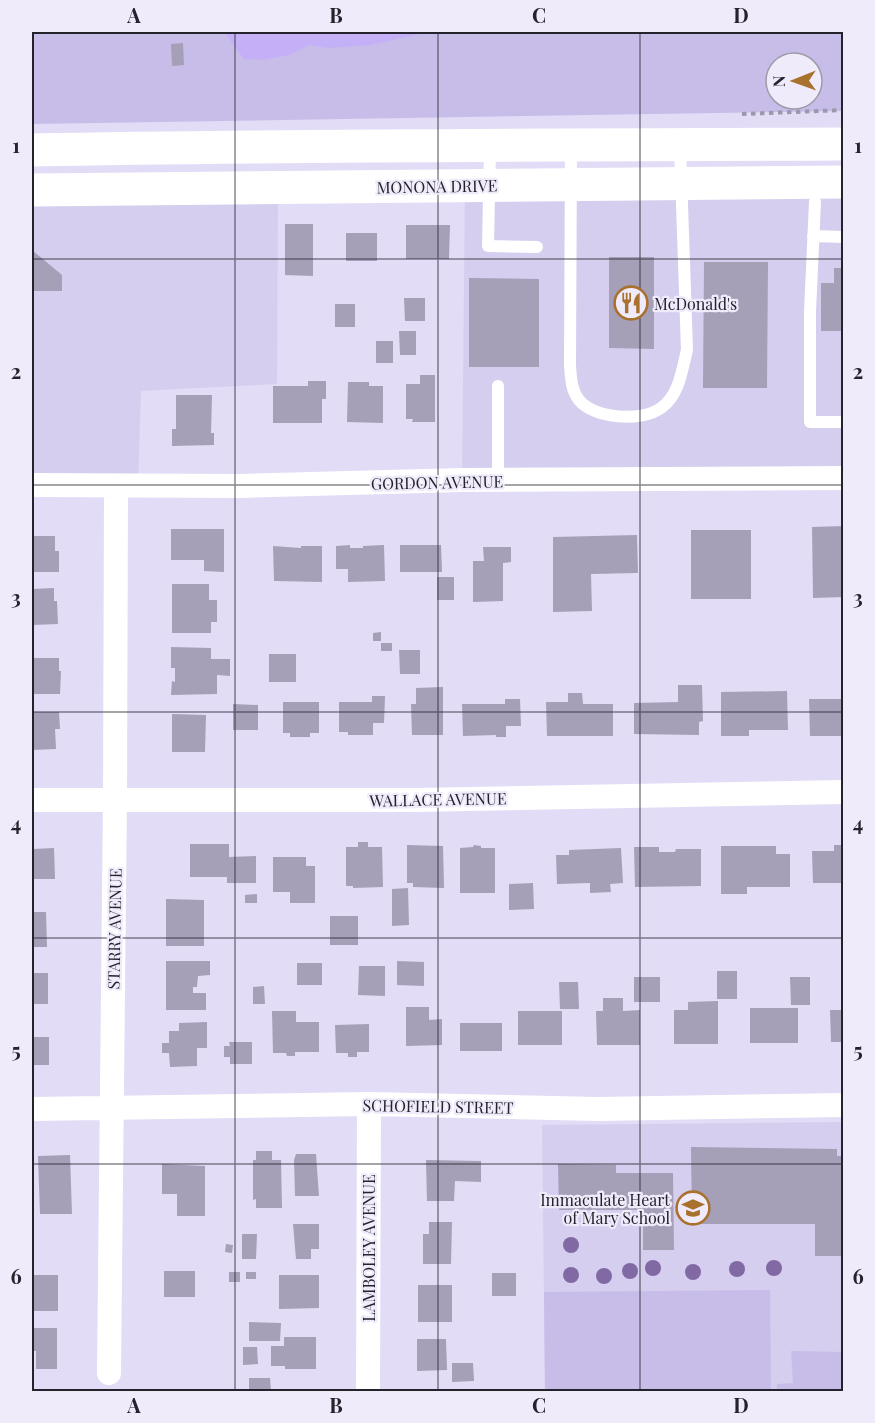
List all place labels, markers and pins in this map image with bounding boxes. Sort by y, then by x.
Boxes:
restaurant icon: McDonald's [613,285,649,321]
place label: McDonald's [654,293,737,314]
place label: Immaculate Heart of Mary School [540,1189,670,1228]
school or university icon: Immaculate Heart of Mary School [675,1190,711,1226]

